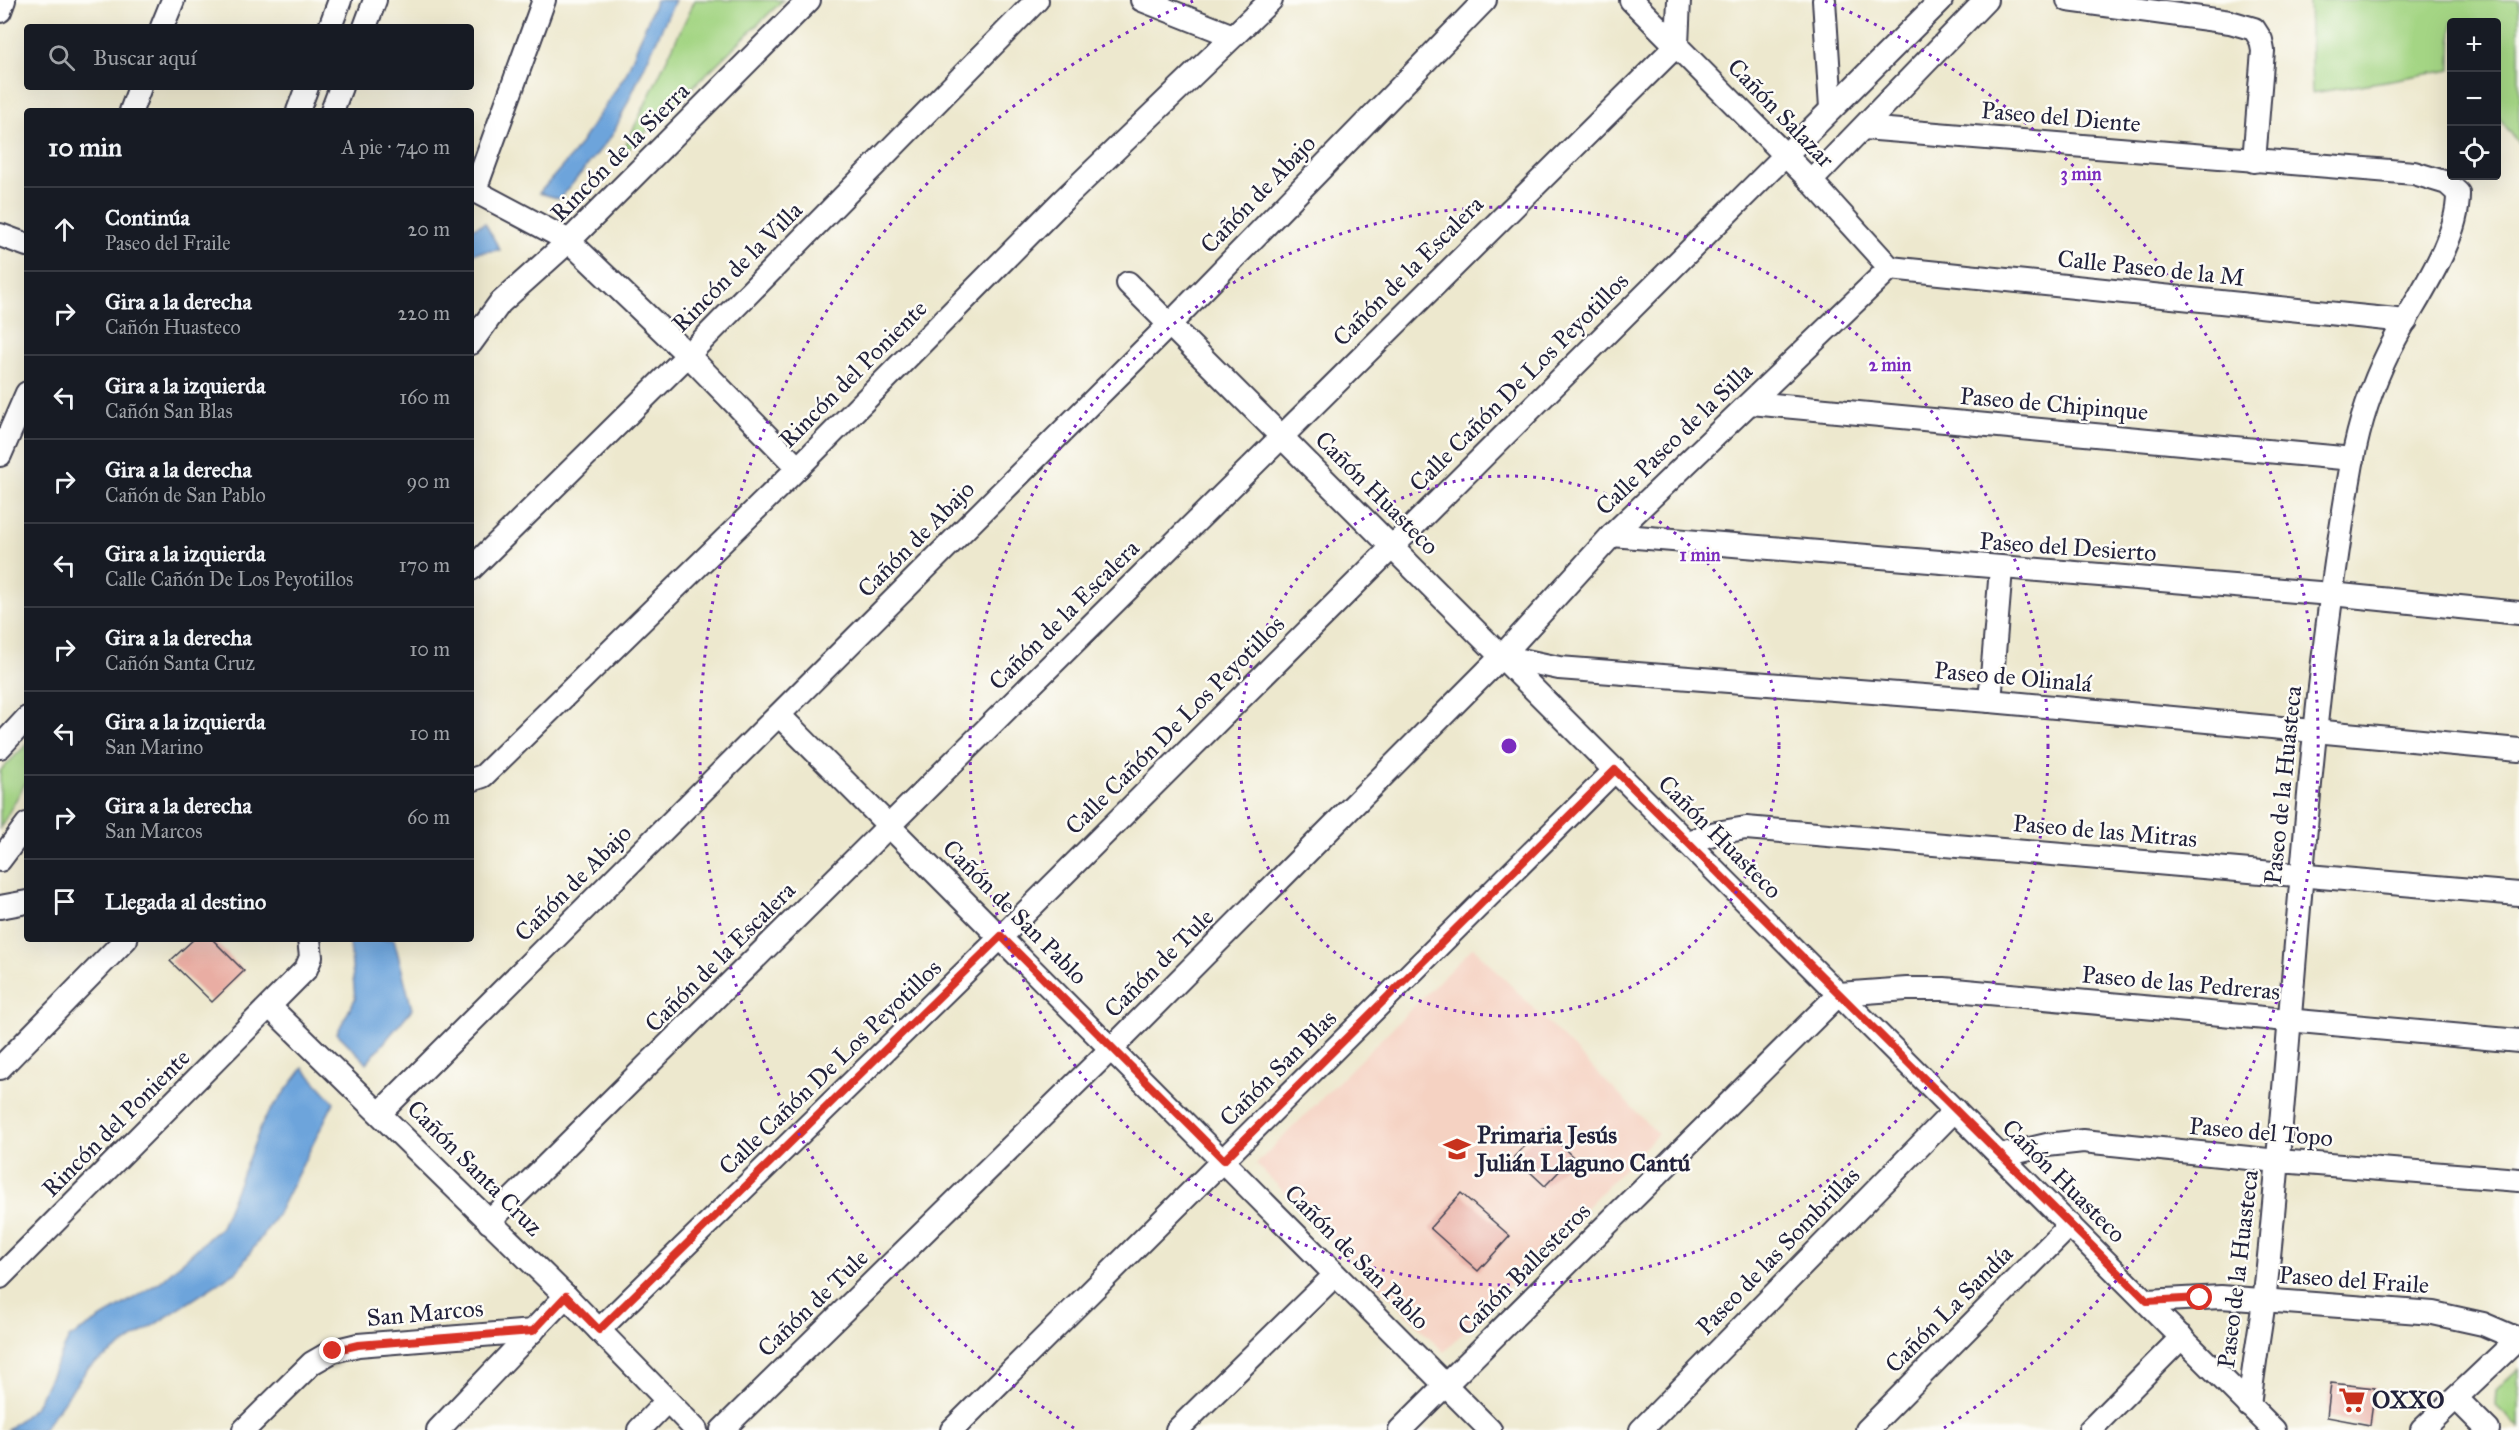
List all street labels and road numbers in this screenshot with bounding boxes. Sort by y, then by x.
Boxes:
street label: Cañón Salazar [1721,52,1841,174]
street label: Rincón de la Sierra [544,76,696,228]
street label: Paseo del Diente [1980,95,2142,139]
street label: Cañón de Abajo [1194,128,1322,260]
street label: Cañón de la Escalera [1326,189,1490,353]
street label: Rincón de la Villa [665,195,809,339]
street label: Calle Paseo de la M [2056,243,2246,293]
street label: Calle Cañón De Los Peyotillos [1403,266,1635,498]
street label: Rincón del Poniente [773,294,933,454]
street label: Calle Paseo de la Silla [1589,356,1759,522]
street label: Paseo de Chipinque [1959,381,2149,427]
street label: Cañón Huasteco [1309,425,1445,561]
street label: Cañón de Abajo [851,474,981,604]
street label: Paseo del Desierto [1979,526,2157,568]
street label: Cañón de la Escalera [982,533,1146,697]
street label: Calle Cañón De Los Peyotillos [1059,609,1291,841]
street label: Paseo de Olinalá [1933,655,2094,699]
street label: Paseo de la Huasteca [2258,683,2308,886]
street label: Cañón Huasteco [1652,769,1788,905]
street label: Paseo de las Mitras [2012,808,2198,854]
street label: Cañón de Abajo [508,818,638,948]
street label: Cañón de San Pablo [936,833,1094,991]
street label: Cañón de la Escalera [638,875,802,1039]
street label: Cañón de Tule [1098,902,1220,1024]
street label: Calle Cañón De Los Peyotillos [712,953,948,1181]
street label: Paseo de las Pedreras [2080,959,2282,1007]
street label: Cañón San Blas [1213,1003,1343,1133]
street label: Rincón del Poniente [36,1043,196,1203]
street label: Cañón Santa Cruz [401,1094,549,1242]
street label: Paseo del Topo [2188,1111,2334,1153]
street label: Cañón Huasteco [1996,1113,2132,1249]
street label: Paseo de las Sombrillas [1690,1161,1866,1341]
street label: Paseo de la Huasteca [2211,1167,2265,1370]
street label: Cañón de San Pablo [1278,1178,1436,1336]
street label: Cañón Ballesteros [1451,1196,1597,1342]
street label: Cañón La Sandía [1879,1238,2020,1379]
street label: Cañón de Tule [751,1243,875,1363]
street label: Paseo del Fraile [2278,1260,2430,1300]
street label: San Marcos [365,1293,485,1333]

